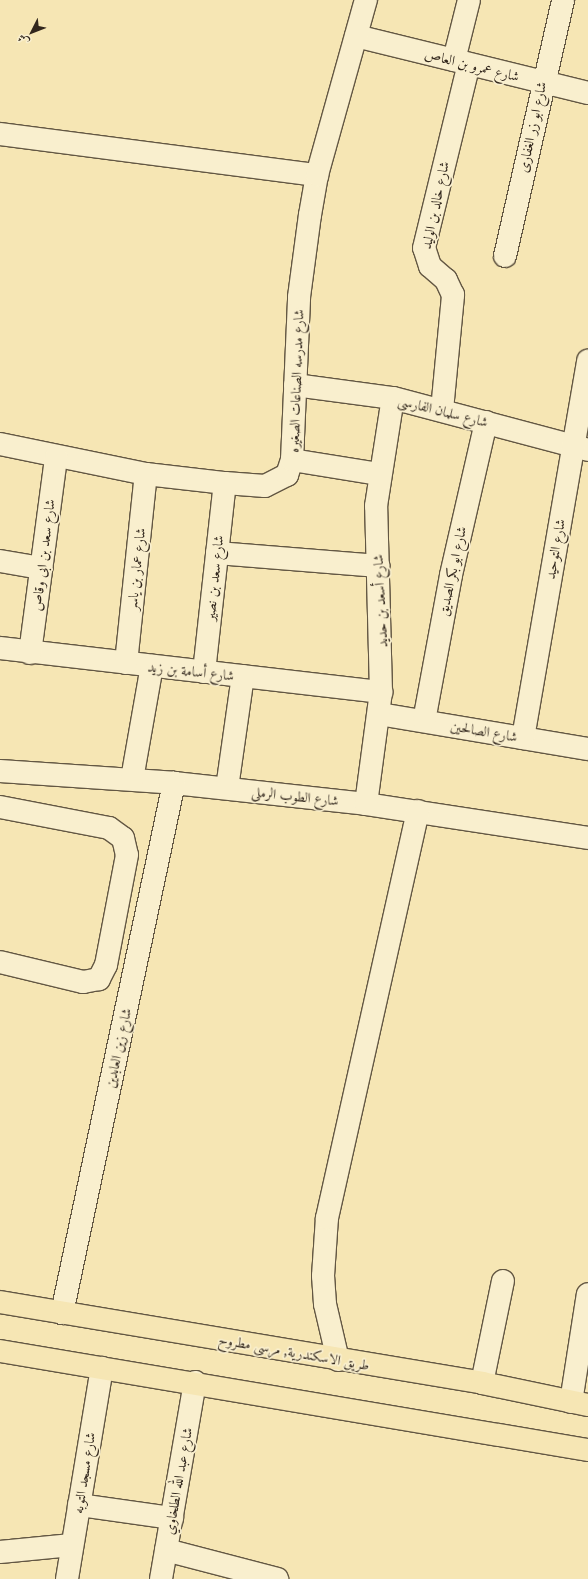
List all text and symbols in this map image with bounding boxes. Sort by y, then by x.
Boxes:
north arrow [12,12,52,52]
text: ش [14,31,32,49]
street label: شارع عمرو بن العاص [423,45,521,85]
street label: شارع ابو زر الغفارى [514,80,550,174]
street label: شارع خالد بن الوليد [418,160,452,250]
street label: شارع مدرسه الصناعات الصغيره [285,309,307,453]
street label: شارع سلمان الفارسى [396,392,490,430]
street label: شارع سعد بن ابى وقاص [28,498,58,612]
street label: شارع التوحيد [541,518,569,580]
street label: شارع ابو بكر الصديق [434,525,470,617]
street label: شارع عمار بن ياسر [123,527,149,611]
street label: شارع سعد بن نصير [201,534,227,622]
street label: شارع أسعد بن حديد [369,554,391,648]
street label: شارع أسامة بن زيد [147,658,235,684]
street label: شارع الصالحين [449,717,519,745]
street label: شارع الطوب الرملى [251,783,339,809]
street label: شارع زين العابدين [101,1007,135,1089]
street label: طريق الاسكندرية, مرسى مطروح [217,1330,371,1374]
street label: شارع عبد الله الطلخاوي [160,1426,196,1536]
street label: شارع مسجد التوبه [69,1431,99,1515]

